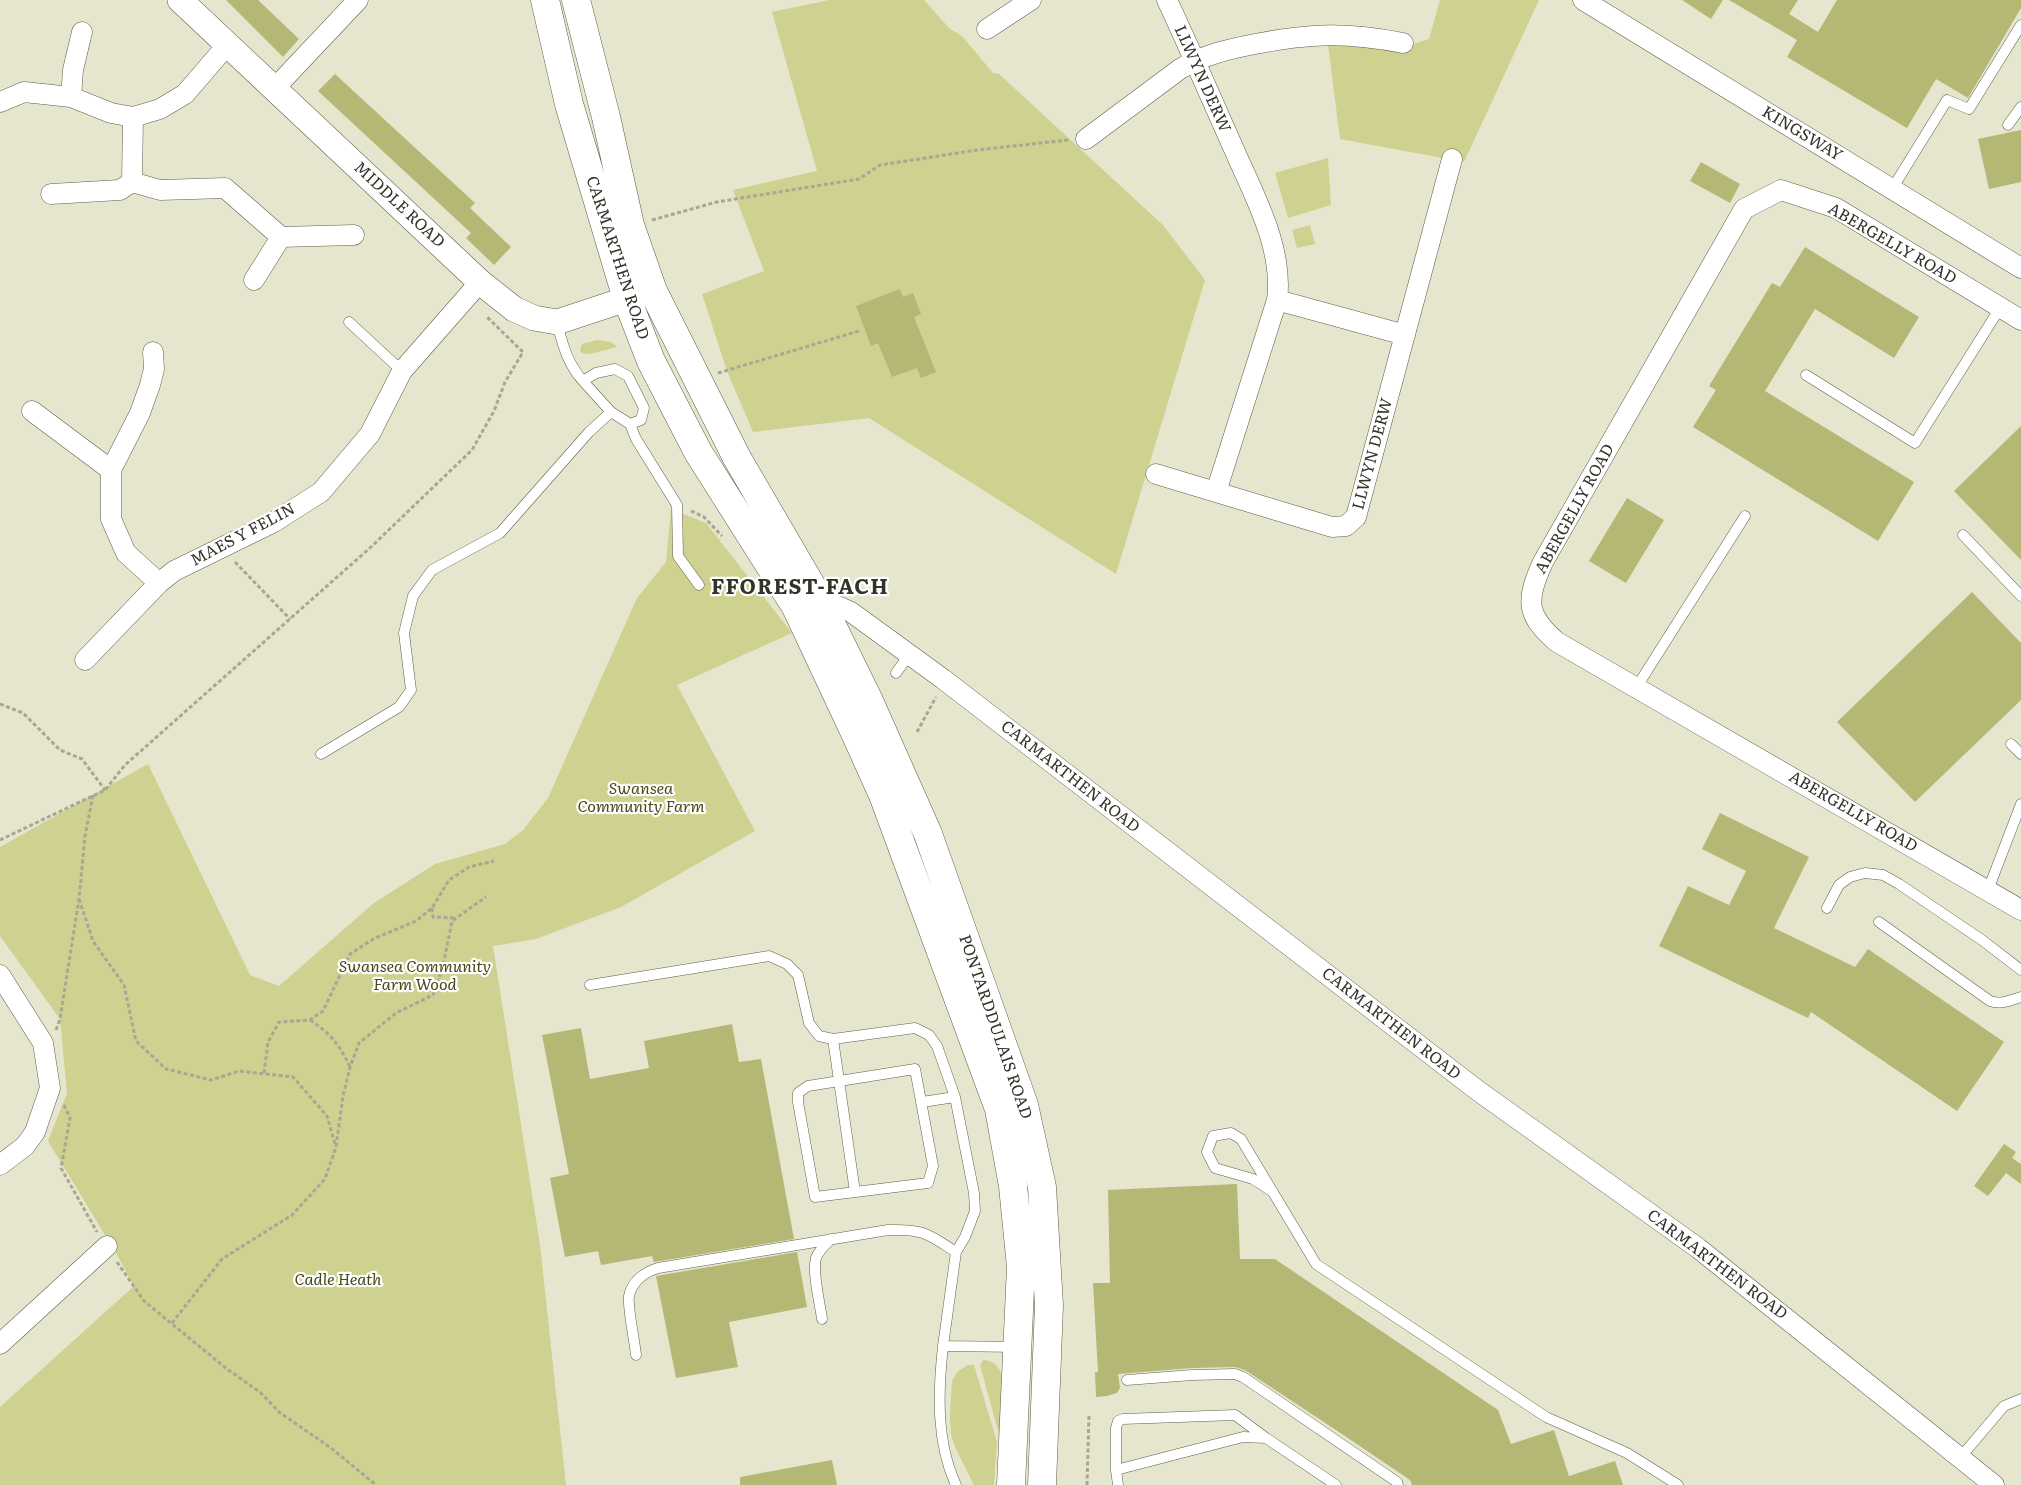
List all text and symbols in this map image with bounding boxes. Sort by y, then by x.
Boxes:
street label: LLWYN DERW [1170,23,1234,135]
street label: KINGSWAY [1758,102,1846,166]
street label: MIDDLE ROAD [350,158,448,252]
street label: CARMARTHEN ROAD [581,174,653,342]
street label: ABERGELLY ROAD [1824,199,1960,289]
street label: LLWYN DERW [1349,396,1397,512]
street label: ABERGELLY ROAD [1531,441,1619,577]
street label: MAES Y FELIN [187,499,299,571]
district label: FFOREST-FACH [710,575,890,601]
street label: CARMARTHEN ROAD [997,717,1143,837]
street label: ABERGELLY ROAD [1785,767,1921,857]
park label: Swansea Community Farm [577,779,705,817]
street label: PONTARDDULAIS ROAD [954,932,1036,1122]
park label: Swansea Community Farm Wood [339,957,491,995]
street label: CARMARTHEN ROAD [1318,964,1464,1084]
street label: CARMARTHEN ROAD [1643,1206,1791,1324]
park label: Cadle Heath [295,1270,381,1290]

